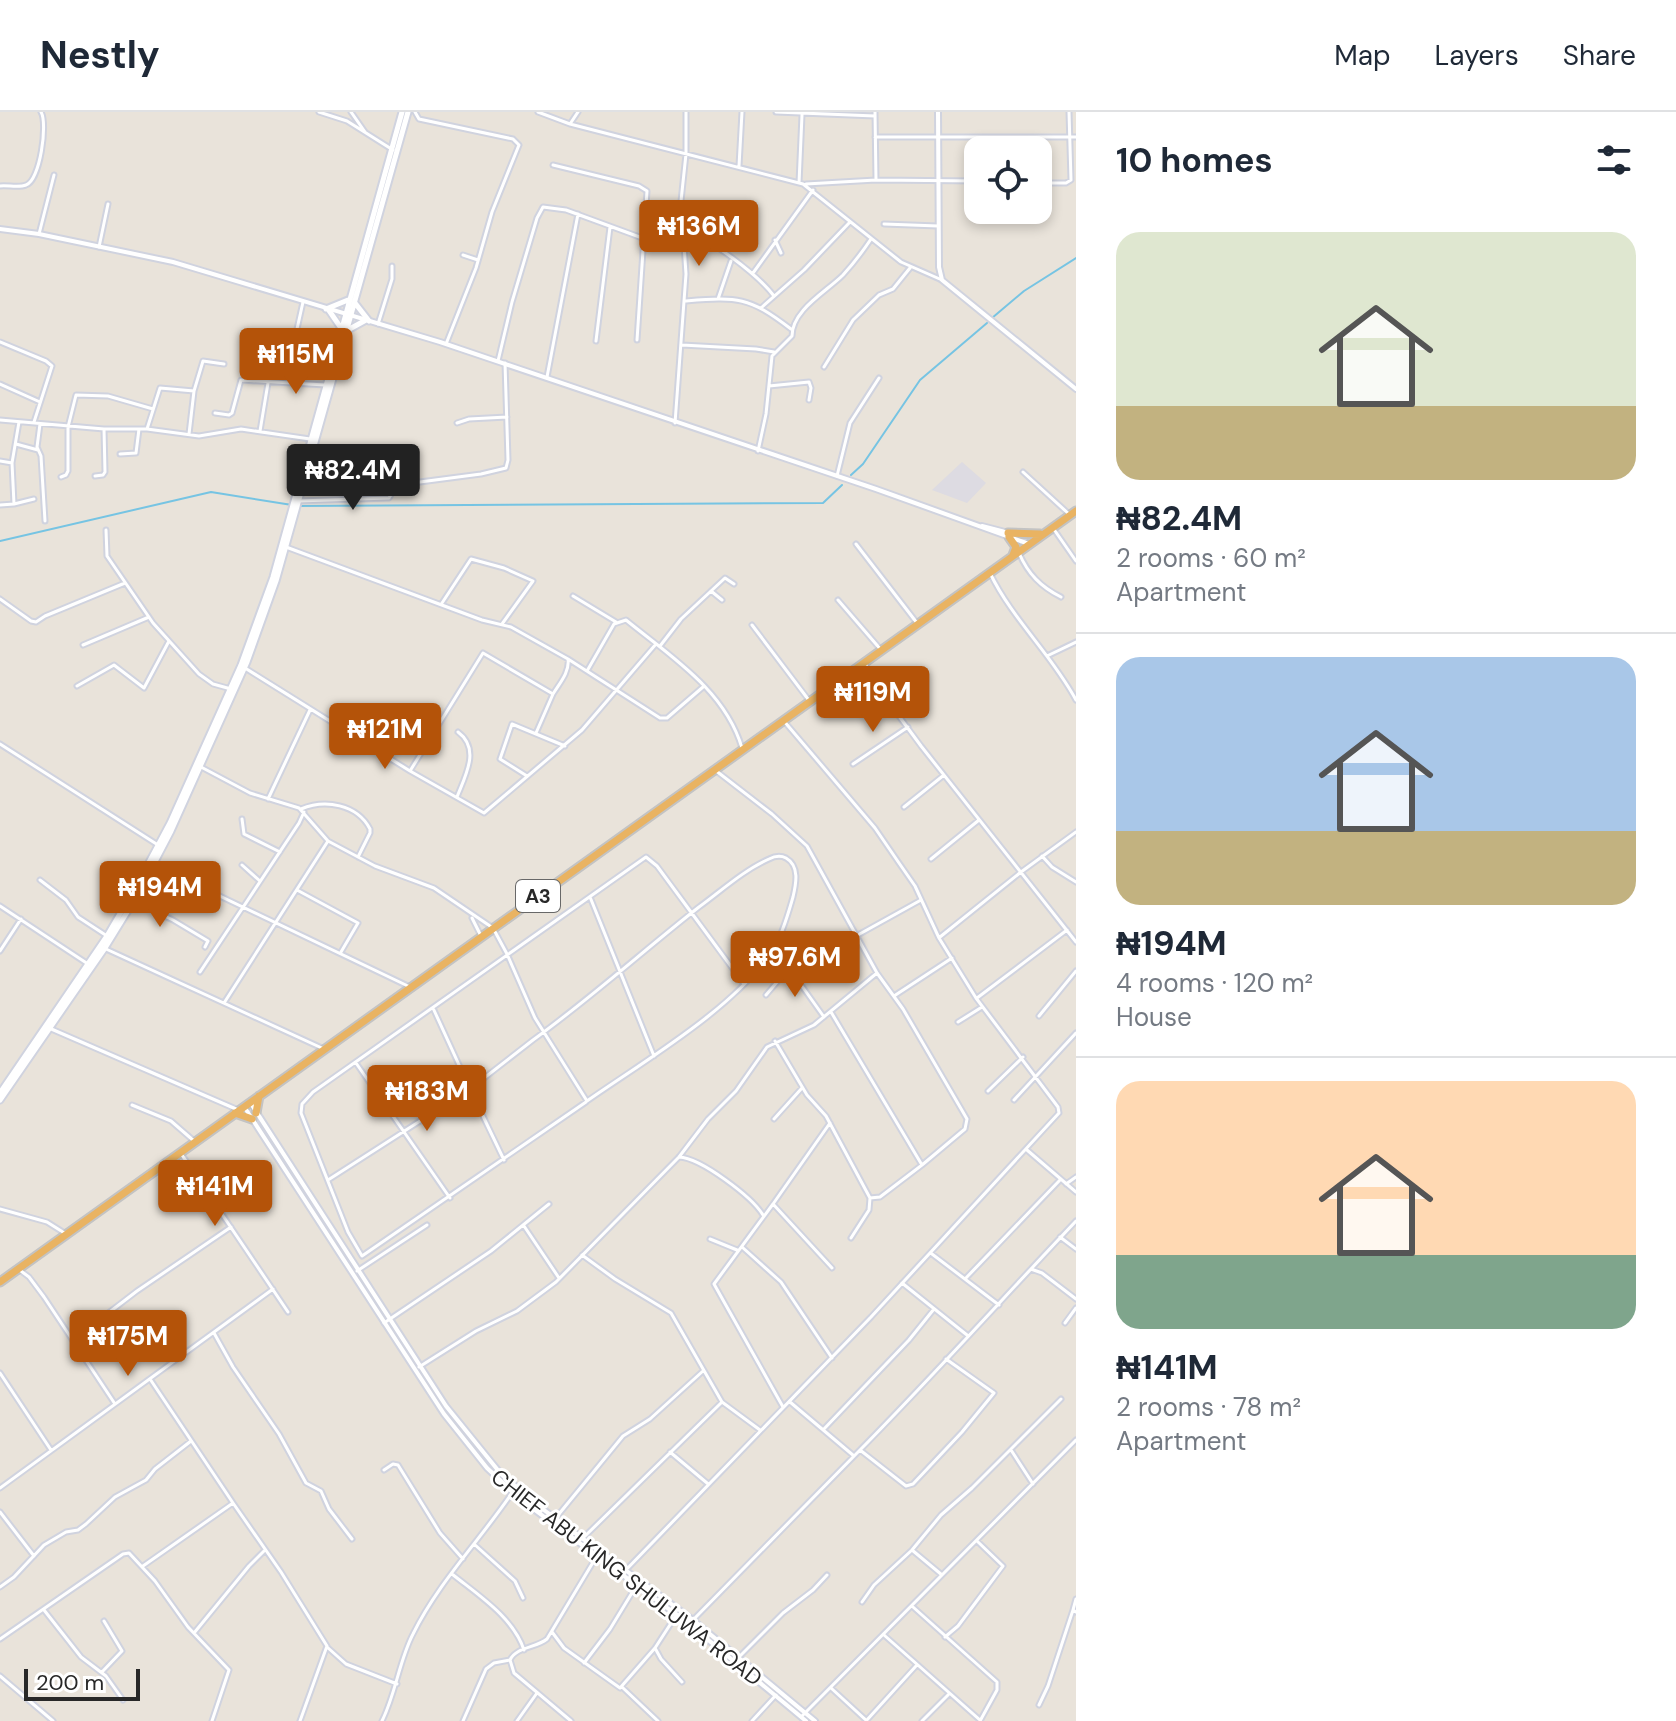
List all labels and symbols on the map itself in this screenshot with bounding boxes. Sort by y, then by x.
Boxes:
pin: ₦136M [643,200,755,268]
pin: ₦115M [240,328,352,396]
pin: ₦82.4M [288,444,418,512]
pin: ₦119M [817,666,929,734]
pin: ₦121M [329,703,441,771]
pin: ₦194M [104,861,216,929]
road number: A3 [516,880,560,912]
pin: ₦97.6M [730,931,860,999]
pin: ₦183M [371,1065,483,1133]
pin: ₦141M [159,1160,271,1228]
pin: ₦175M [72,1310,184,1378]
street label: CHIEF ABU KING SHULUWA ROAD [485,1462,768,1692]
scale bar [24,1665,140,1701]

